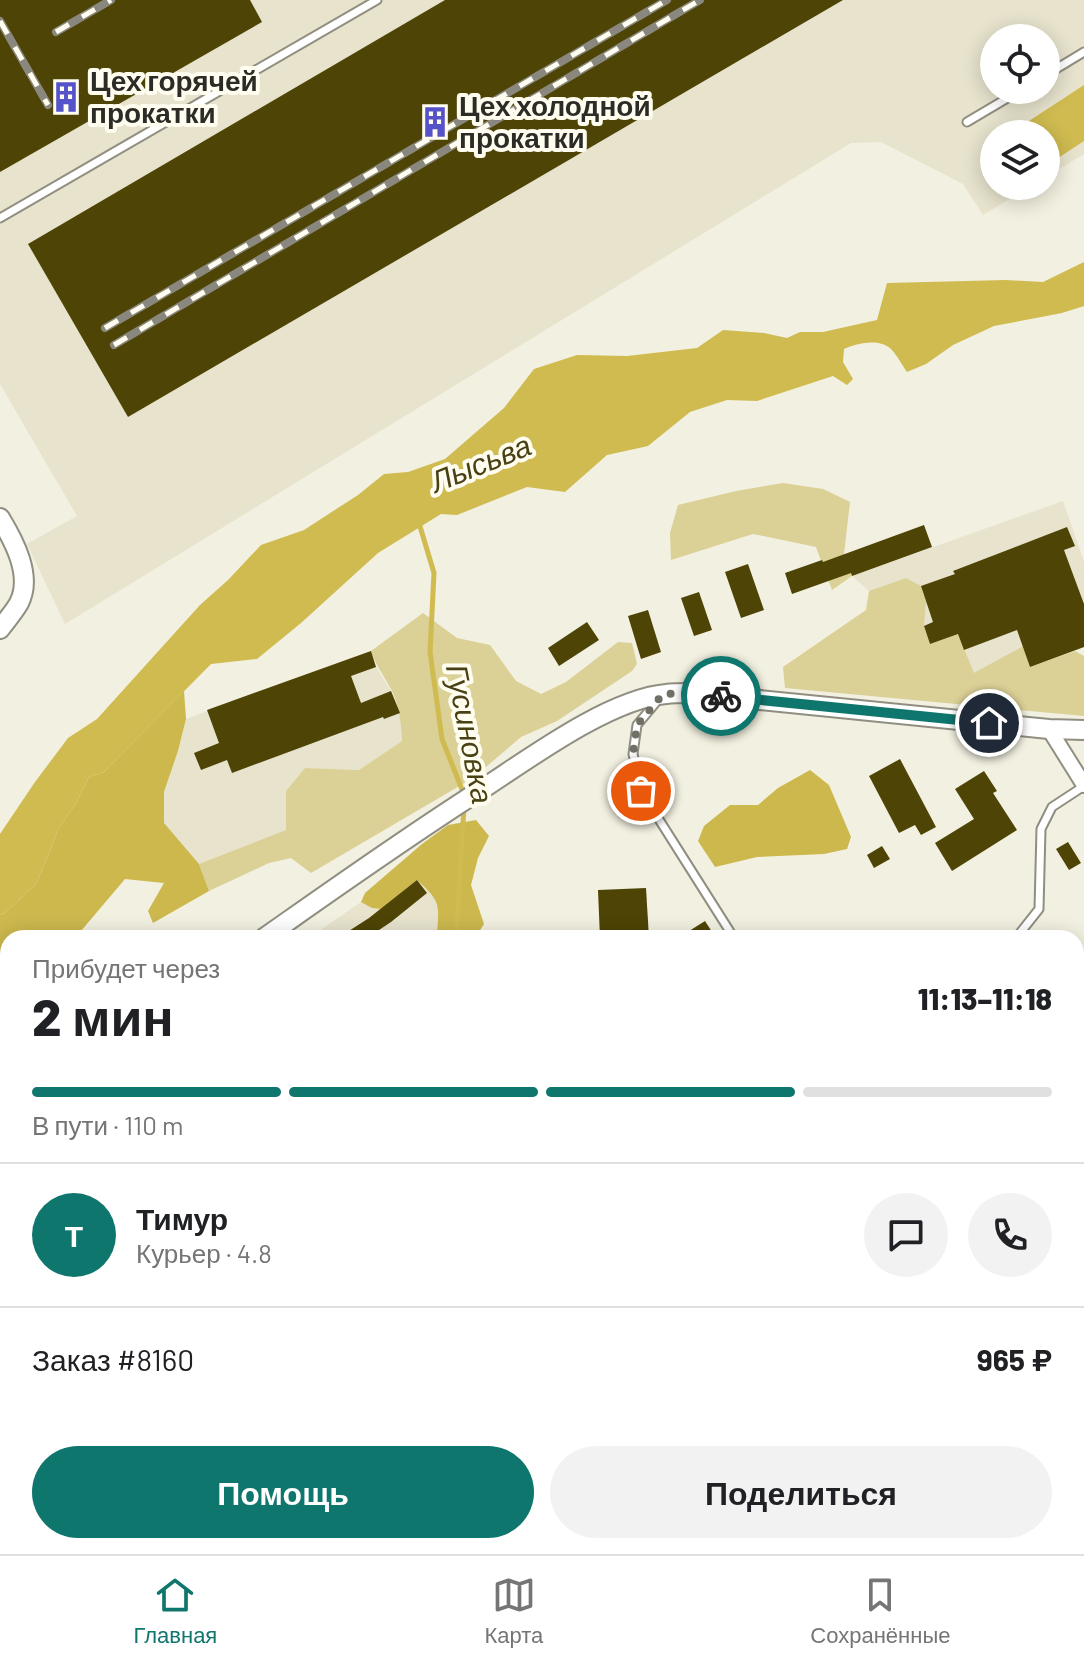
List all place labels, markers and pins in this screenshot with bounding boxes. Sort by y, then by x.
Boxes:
place label: Цех горячей прокатки [90,63,258,129]
building icon: Цех горячей прокатки [49,80,83,114]
place label: Цех холодной прокатки [459,88,651,154]
building icon: Цех холодной прокатки [418,105,452,139]
pin [955,689,1023,757]
pin [607,757,675,825]

